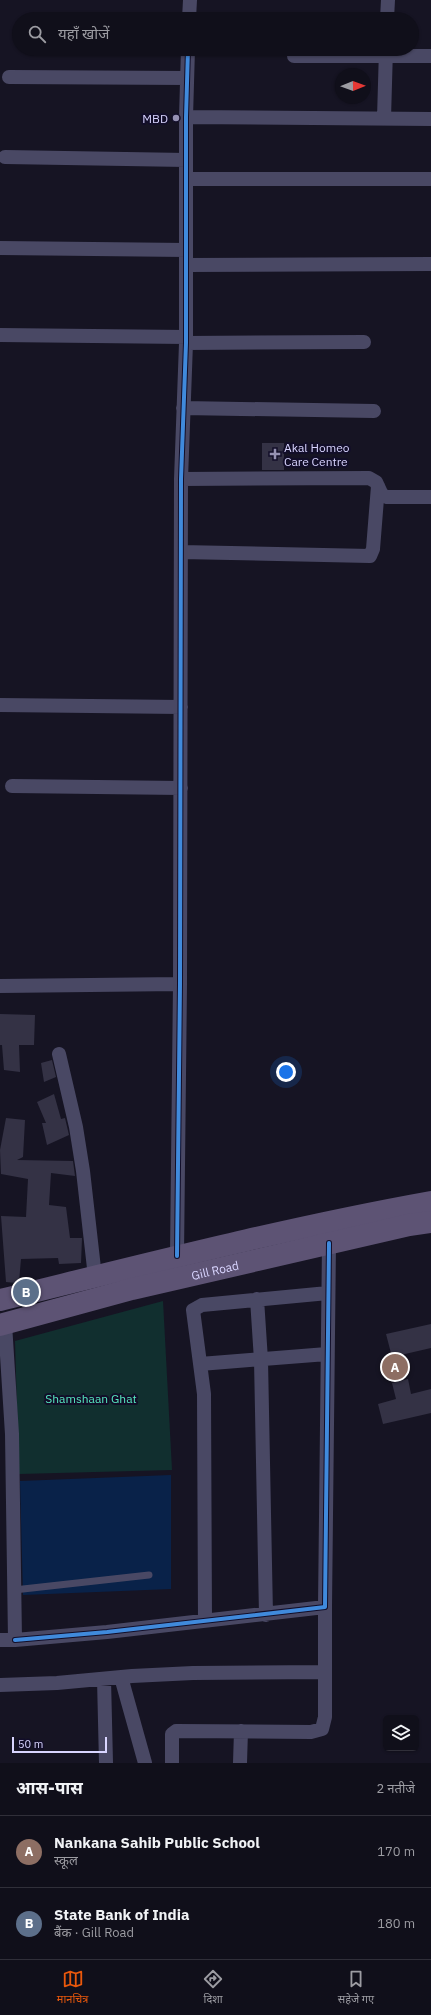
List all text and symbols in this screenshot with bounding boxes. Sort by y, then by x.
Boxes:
search box [12,12,419,56]
icon: search [26,23,48,45]
text: यहाँ खोजें [58,24,109,43]
north arrow [335,68,371,104]
place label: MBD [142,111,168,126]
marker: MBD [171,113,181,123]
place label: Akal Homeo Care Centre [284,440,350,469]
marker: Akal Homeo Care Centre [269,448,281,460]
your location [276,1062,296,1082]
street label: Gill Road [190,1257,240,1283]
pin: B [13,1277,39,1307]
pin: A [382,1352,408,1382]
park label: Shamshaan Ghat [45,1391,137,1406]
map controls [383,1715,419,1751]
button: layers [383,1715,419,1751]
scale bar [12,1735,107,1754]
text: 50 m [18,1737,43,1751]
text: आस-पास [16,1777,83,1799]
text: 2 नतीजे [376,1780,415,1797]
text: Nankana Sahib Public School [54,1833,260,1852]
text: A [25,1843,33,1860]
text: 170 m [377,1843,415,1860]
text: स्कूल [54,1852,78,1869]
text: State Bank of India [54,1905,190,1924]
text: B [25,1915,33,1932]
text: 180 m [377,1915,415,1932]
text: बैंक · Gill Road [54,1924,134,1941]
tab: मानचित्र [57,1968,88,2007]
tab: दिशा [202,1968,224,2007]
tab: सहेजे गए [338,1968,374,2007]

